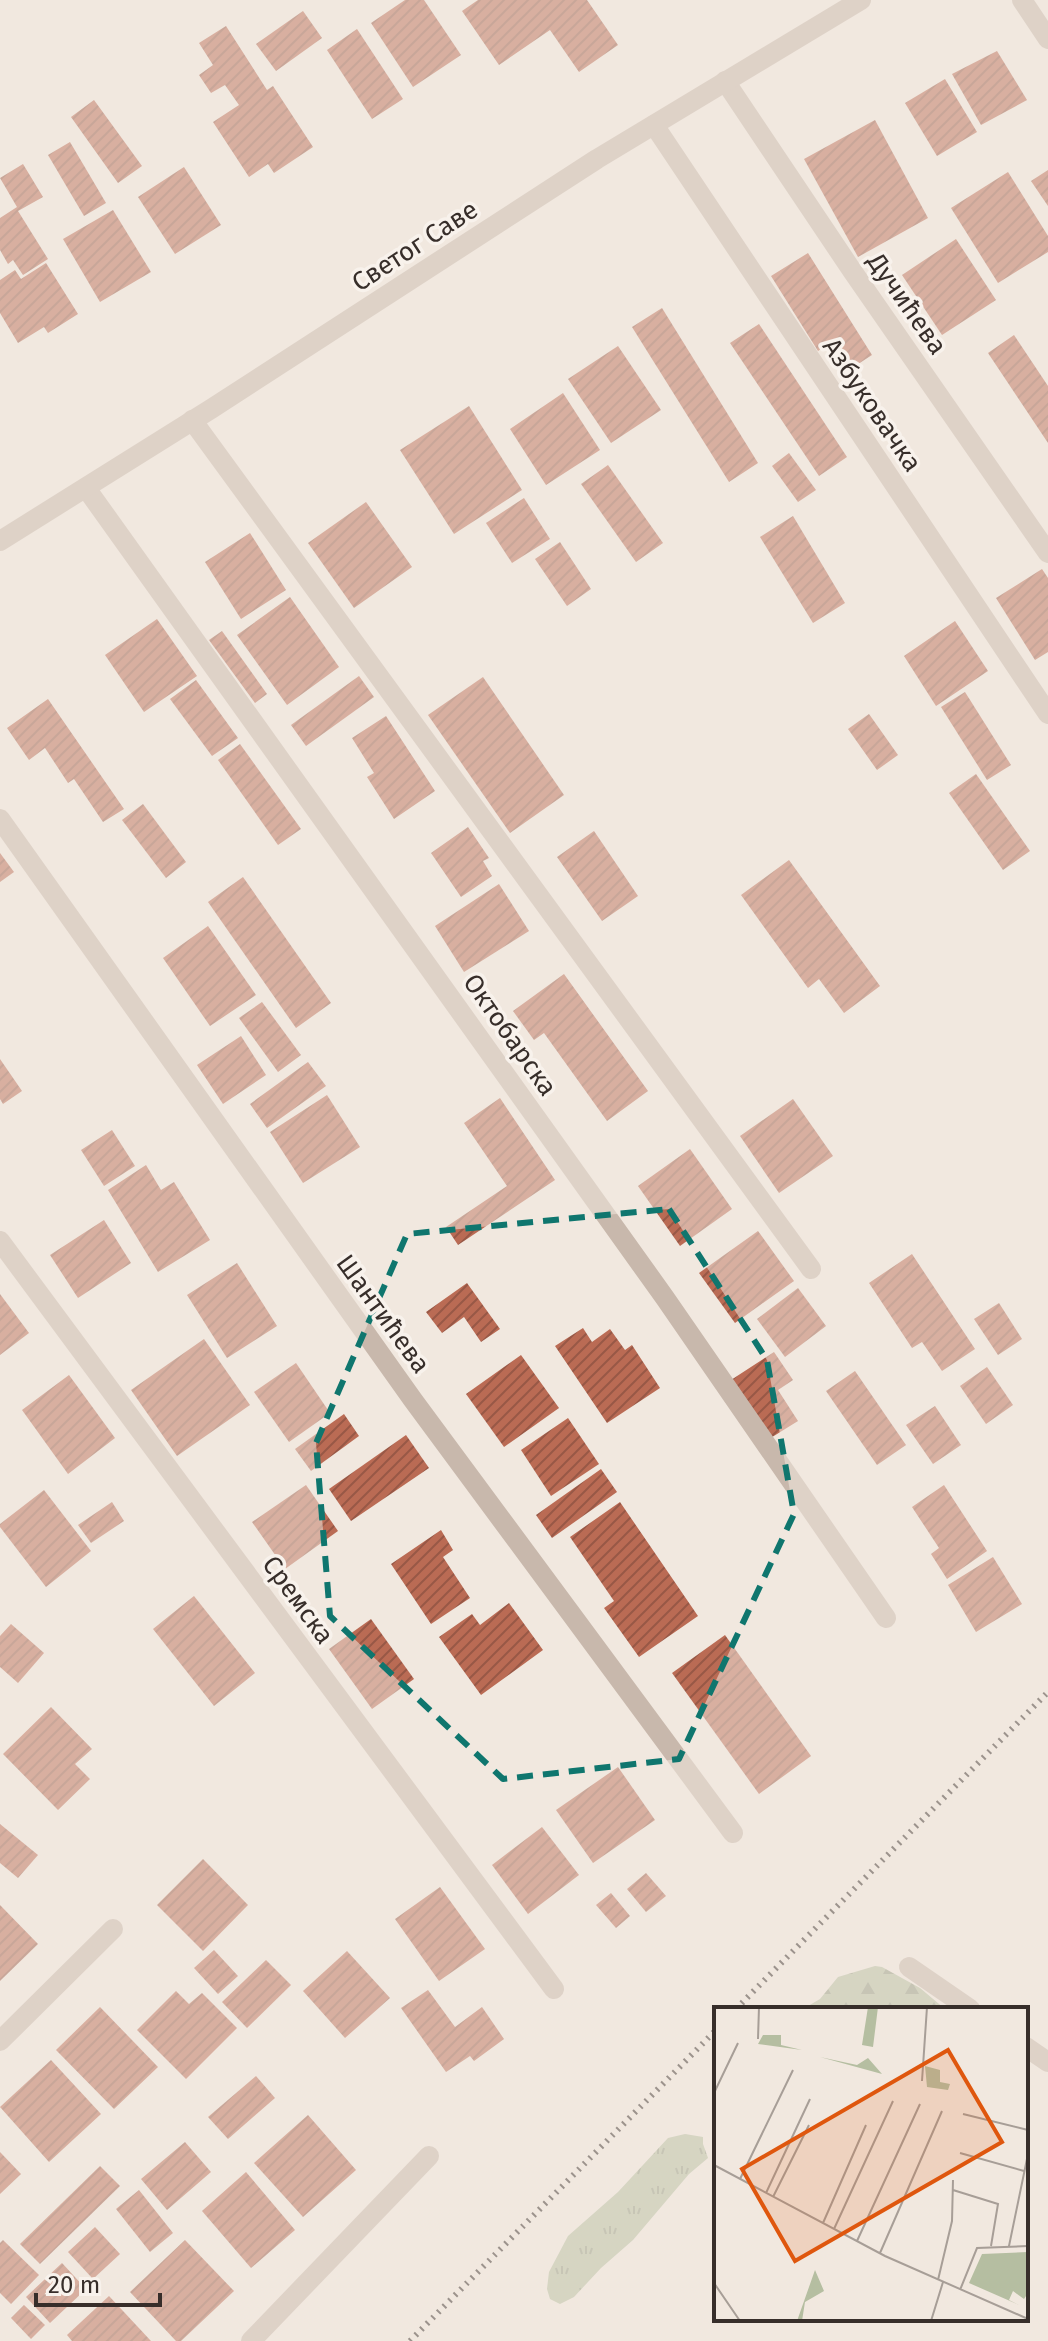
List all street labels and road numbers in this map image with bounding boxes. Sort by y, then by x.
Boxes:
street label: Светог Саве [346,194,484,298]
street label: Дучићева [860,247,953,361]
street label: Азбуковачка [816,332,928,478]
street label: Октобарска [457,968,563,1102]
street label: Шантићева [330,1249,436,1379]
street label: Сремска [256,1550,340,1650]

